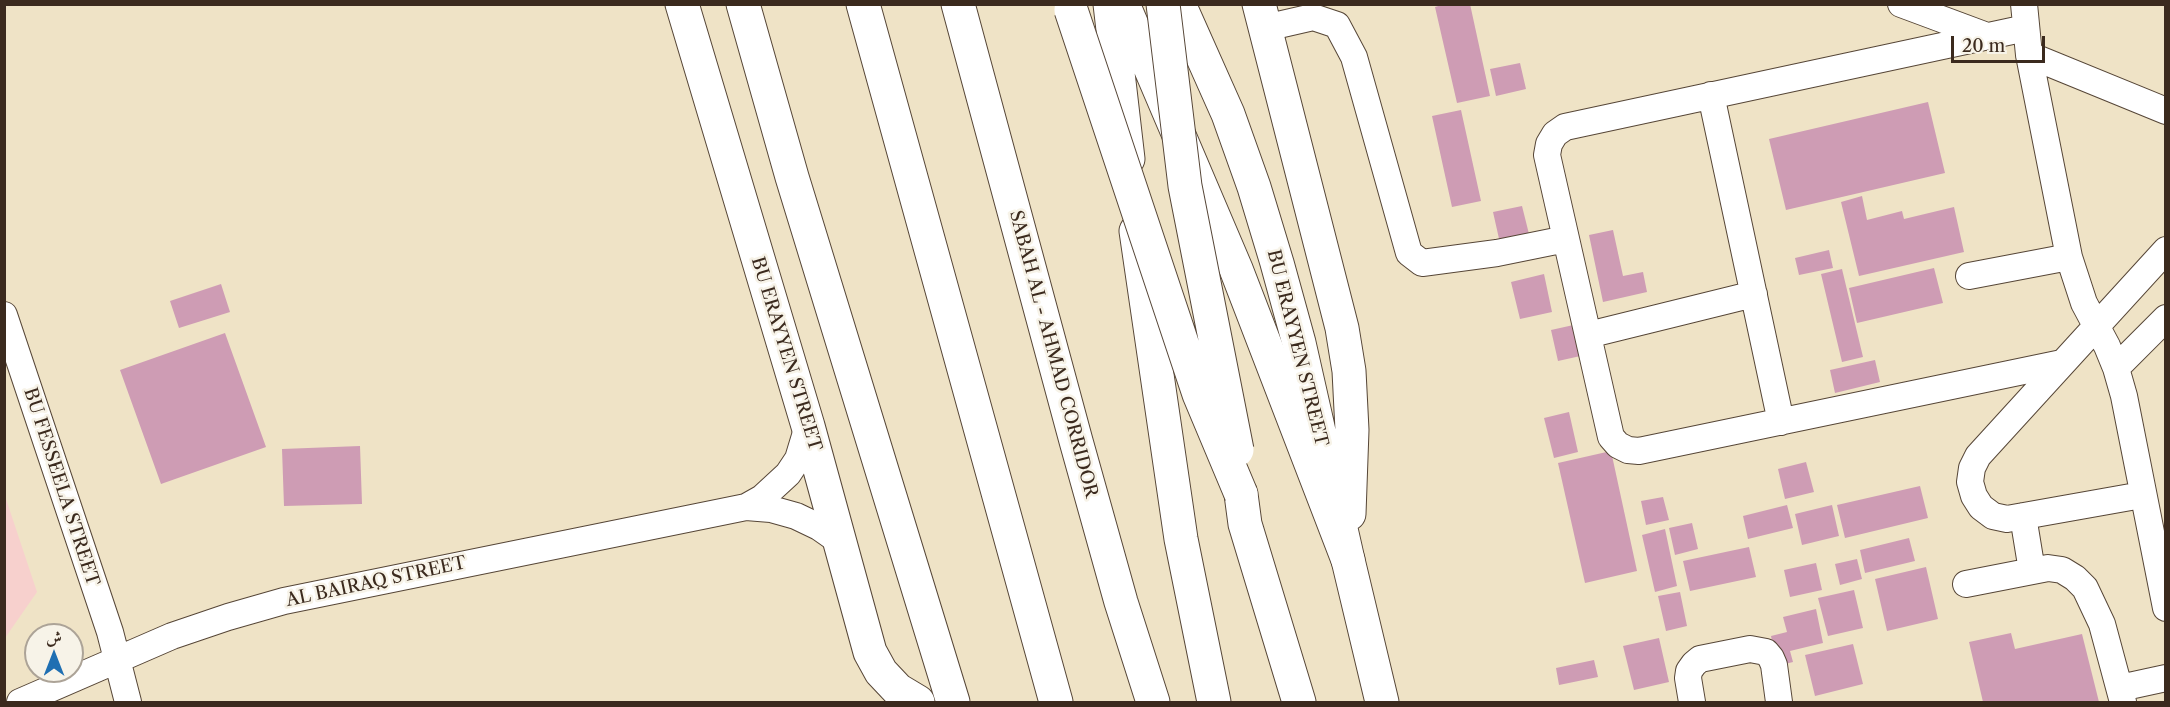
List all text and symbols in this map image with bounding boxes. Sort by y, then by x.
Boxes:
scale bar [1954,24,2048,62]
text: 20 m [1962,35,2005,57]
street label: SABAH AL - AHMAD CORRIDOR [1004,208,1102,500]
street label: BU ERAYYEN STREET [1262,247,1332,449]
street label: BU ERAYYEN STREET [746,254,826,454]
street label: BU FESSEELA STREET [19,385,103,589]
street label: AL BAIRAQ STREET [284,552,468,612]
north arrow [24,623,84,683]
text: ش [46,627,62,647]

